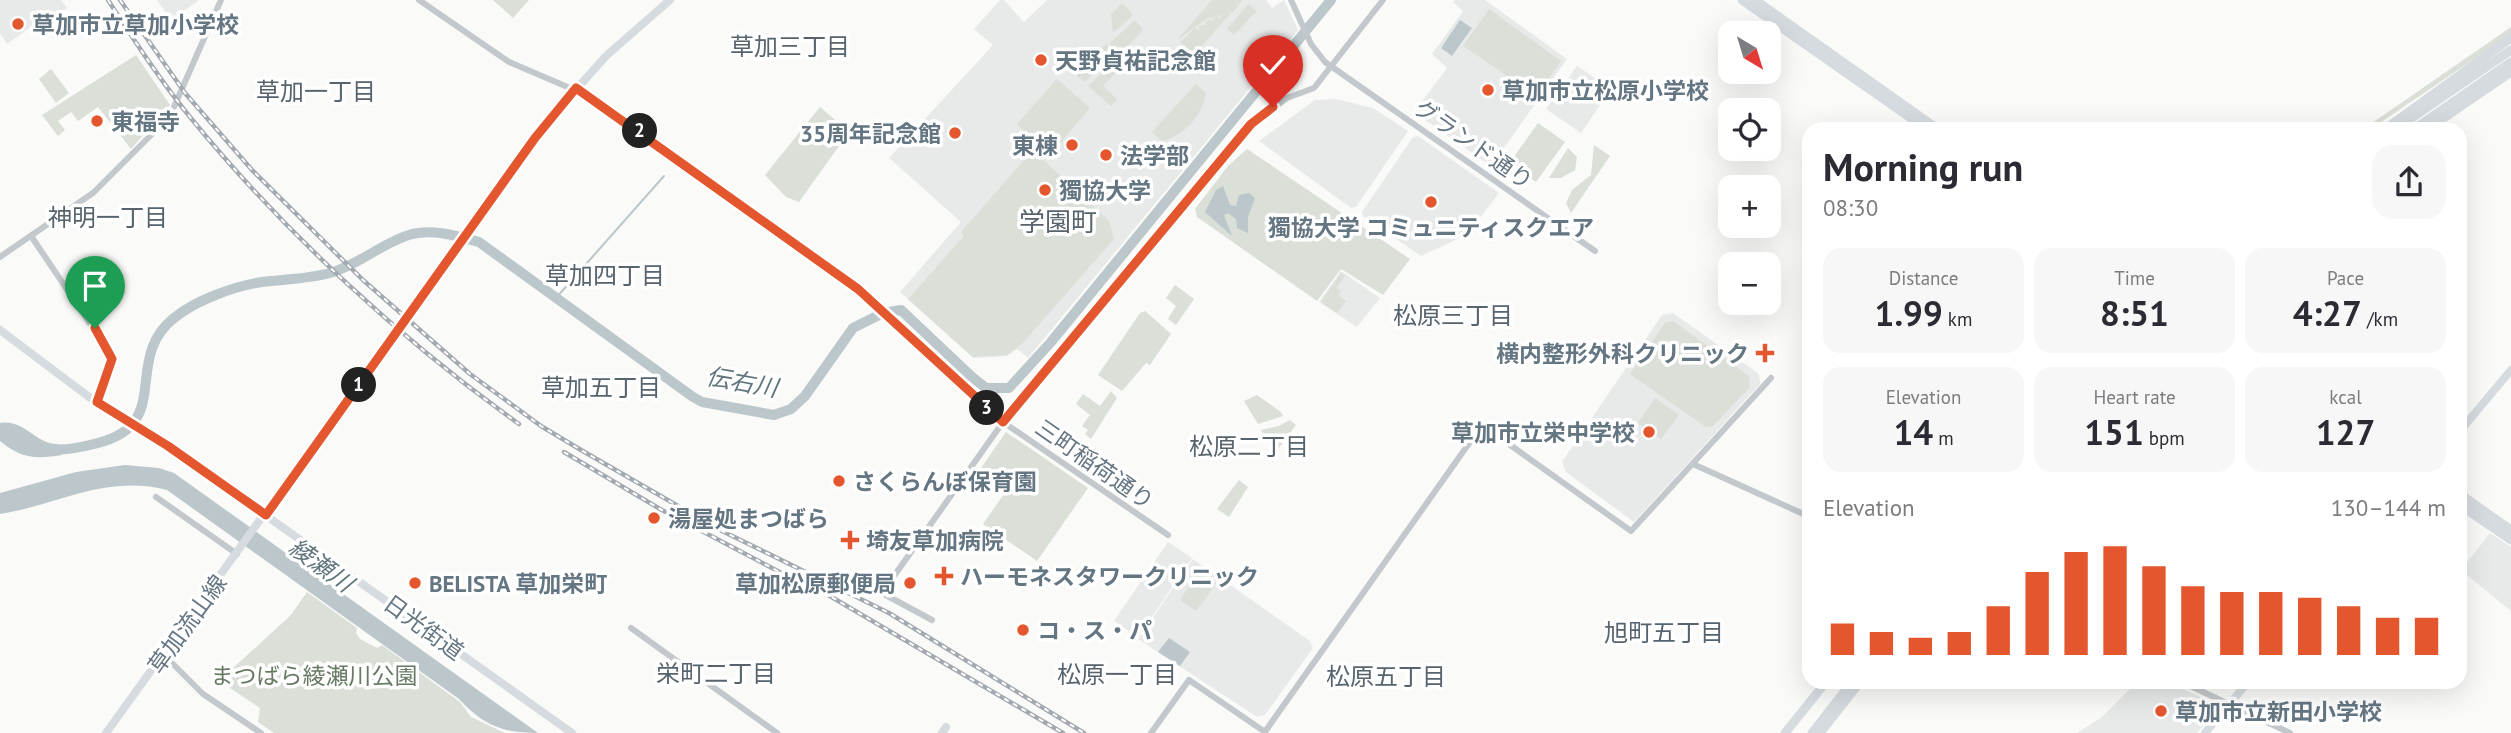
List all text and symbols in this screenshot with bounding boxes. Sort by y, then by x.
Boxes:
place label: 草加市立草加小学校 [32,10,239,39]
marker: 草加市立草加小学校 [10,16,26,32]
north arrow [1718,21,1782,84]
map controls [1718,21,1781,315]
district label: 草加三丁目 [730,31,850,62]
pin [1243,35,1303,107]
place label: 天野貞祐記念館 [1055,46,1216,75]
icon: check [1254,46,1292,84]
marker: 天野貞祐記念館 [1033,52,1049,68]
district label: 草加一丁目 [256,76,376,107]
place label: 草加市立松原小学校 [1502,76,1709,105]
marker: 草加市立松原小学校 [1480,82,1496,98]
street label: グランド通り [1409,93,1539,195]
button: locate [1718,98,1781,161]
place label: 東福寺 [111,107,180,136]
marker: 東福寺 [89,113,105,129]
pin: 2 [622,114,658,148]
text: 2 [634,118,645,142]
place label: 35周年記念館 [800,119,941,148]
marker: 35周年記念館 [947,125,963,141]
place label: 東棟 [1012,131,1058,160]
marker: 東棟 [1064,137,1080,153]
place label: 法学部 [1120,141,1189,170]
text: Morning run [1823,142,2023,191]
button: share [2372,145,2446,219]
marker: 法学部 [1098,147,1114,163]
button: + [1718,175,1781,238]
place label: 獨協大学 [1059,176,1151,205]
marker: 獨協大学 [1037,182,1053,198]
text: 08:30 [1823,193,1878,222]
marker: 獨協大学 コミュニティスクエア [1423,194,1439,210]
district label: 神明一丁目 [48,202,168,233]
district label: 学園町 [1019,205,1097,238]
place label: 獨協大学 コミュニティスクエア [1268,213,1594,242]
button: − [1718,252,1781,315]
pin [65,256,125,328]
district label: 草加四丁目 [545,260,665,291]
text: Distance [1889,266,1958,290]
text: Time [2114,266,2155,290]
text: Pace [2327,266,2364,290]
icon: arrive [76,267,114,305]
text: 1.99 [1875,290,1943,336]
text: 8:51 [2100,290,2169,336]
text: 4:27 [2293,290,2362,336]
district label: 松原三丁目 [1393,300,1513,331]
text: km [1943,307,1972,331]
text: /km [2362,307,2398,331]
place label: 横内整形外科クリニック [1496,339,1749,368]
marker: 横内整形外科クリニック [1755,343,1775,363]
water label: 伝右川 [704,360,783,404]
pin: 1 [342,368,376,402]
text: 1 [353,372,364,396]
district label: 草加五丁目 [541,372,661,403]
text: Elevation [1886,385,1961,409]
text: Heart rate [2093,385,2176,409]
text: kcal [2329,385,2362,409]
pin: 3 [970,390,1004,426]
text: 3 [981,395,992,419]
text: 14 [1893,409,1933,455]
text: 151 [2084,409,2144,455]
text: 127 [2316,409,2375,455]
street label: 三町稲荷通り [1030,413,1160,515]
place label: 草加市立栄中学校 [1451,418,1635,447]
marker: 草加市立栄中学校 [1641,424,1657,440]
text: m [1933,426,1954,450]
text: bpm [2144,426,2185,450]
district label: 松原二丁目 [1189,431,1309,462]
place label: さくらんぼ保育園 [853,467,1037,496]
marker: さくらんぼ保育園 [831,473,847,489]
text: Elevation [1823,493,1915,522]
text: 130–144 m [2331,493,2446,522]
place label: 湯屋処まつばら [668,504,829,533]
marker: 湯屋処まつばら [646,510,662,526]
place label: 埼友草加病院 [866,526,1004,555]
marker: 埼友草加病院 [840,530,860,550]
water label: 綾瀬川 [283,531,362,600]
place label: ハーモネスタワークリニック [960,562,1259,591]
marker: ハーモネスタワークリニック [934,566,954,586]
street label: 草加流山線 [141,569,233,679]
place label: BELISTA 草加栄町 [429,569,607,598]
place label: 草加松原郵便局 [735,569,896,598]
marker: BELISTA 草加栄町 [407,575,423,591]
marker: 草加松原郵便局 [902,575,918,591]
street label: 日光街道 [378,588,470,666]
place label: コ・ス・パ [1037,616,1152,645]
district label: 旭町五丁目 [1604,617,1724,648]
marker: コ・ス・パ [1015,622,1031,638]
district label: 栄町二丁目 [656,658,776,689]
district label: 松原一丁目 [1057,659,1177,690]
park label: まつばら綾瀬川公園 [211,661,418,690]
district label: 松原五丁目 [1326,661,1446,692]
place label: 草加市立新田小学校 [2175,697,2382,726]
marker: 草加市立新田小学校 [2153,703,2169,719]

